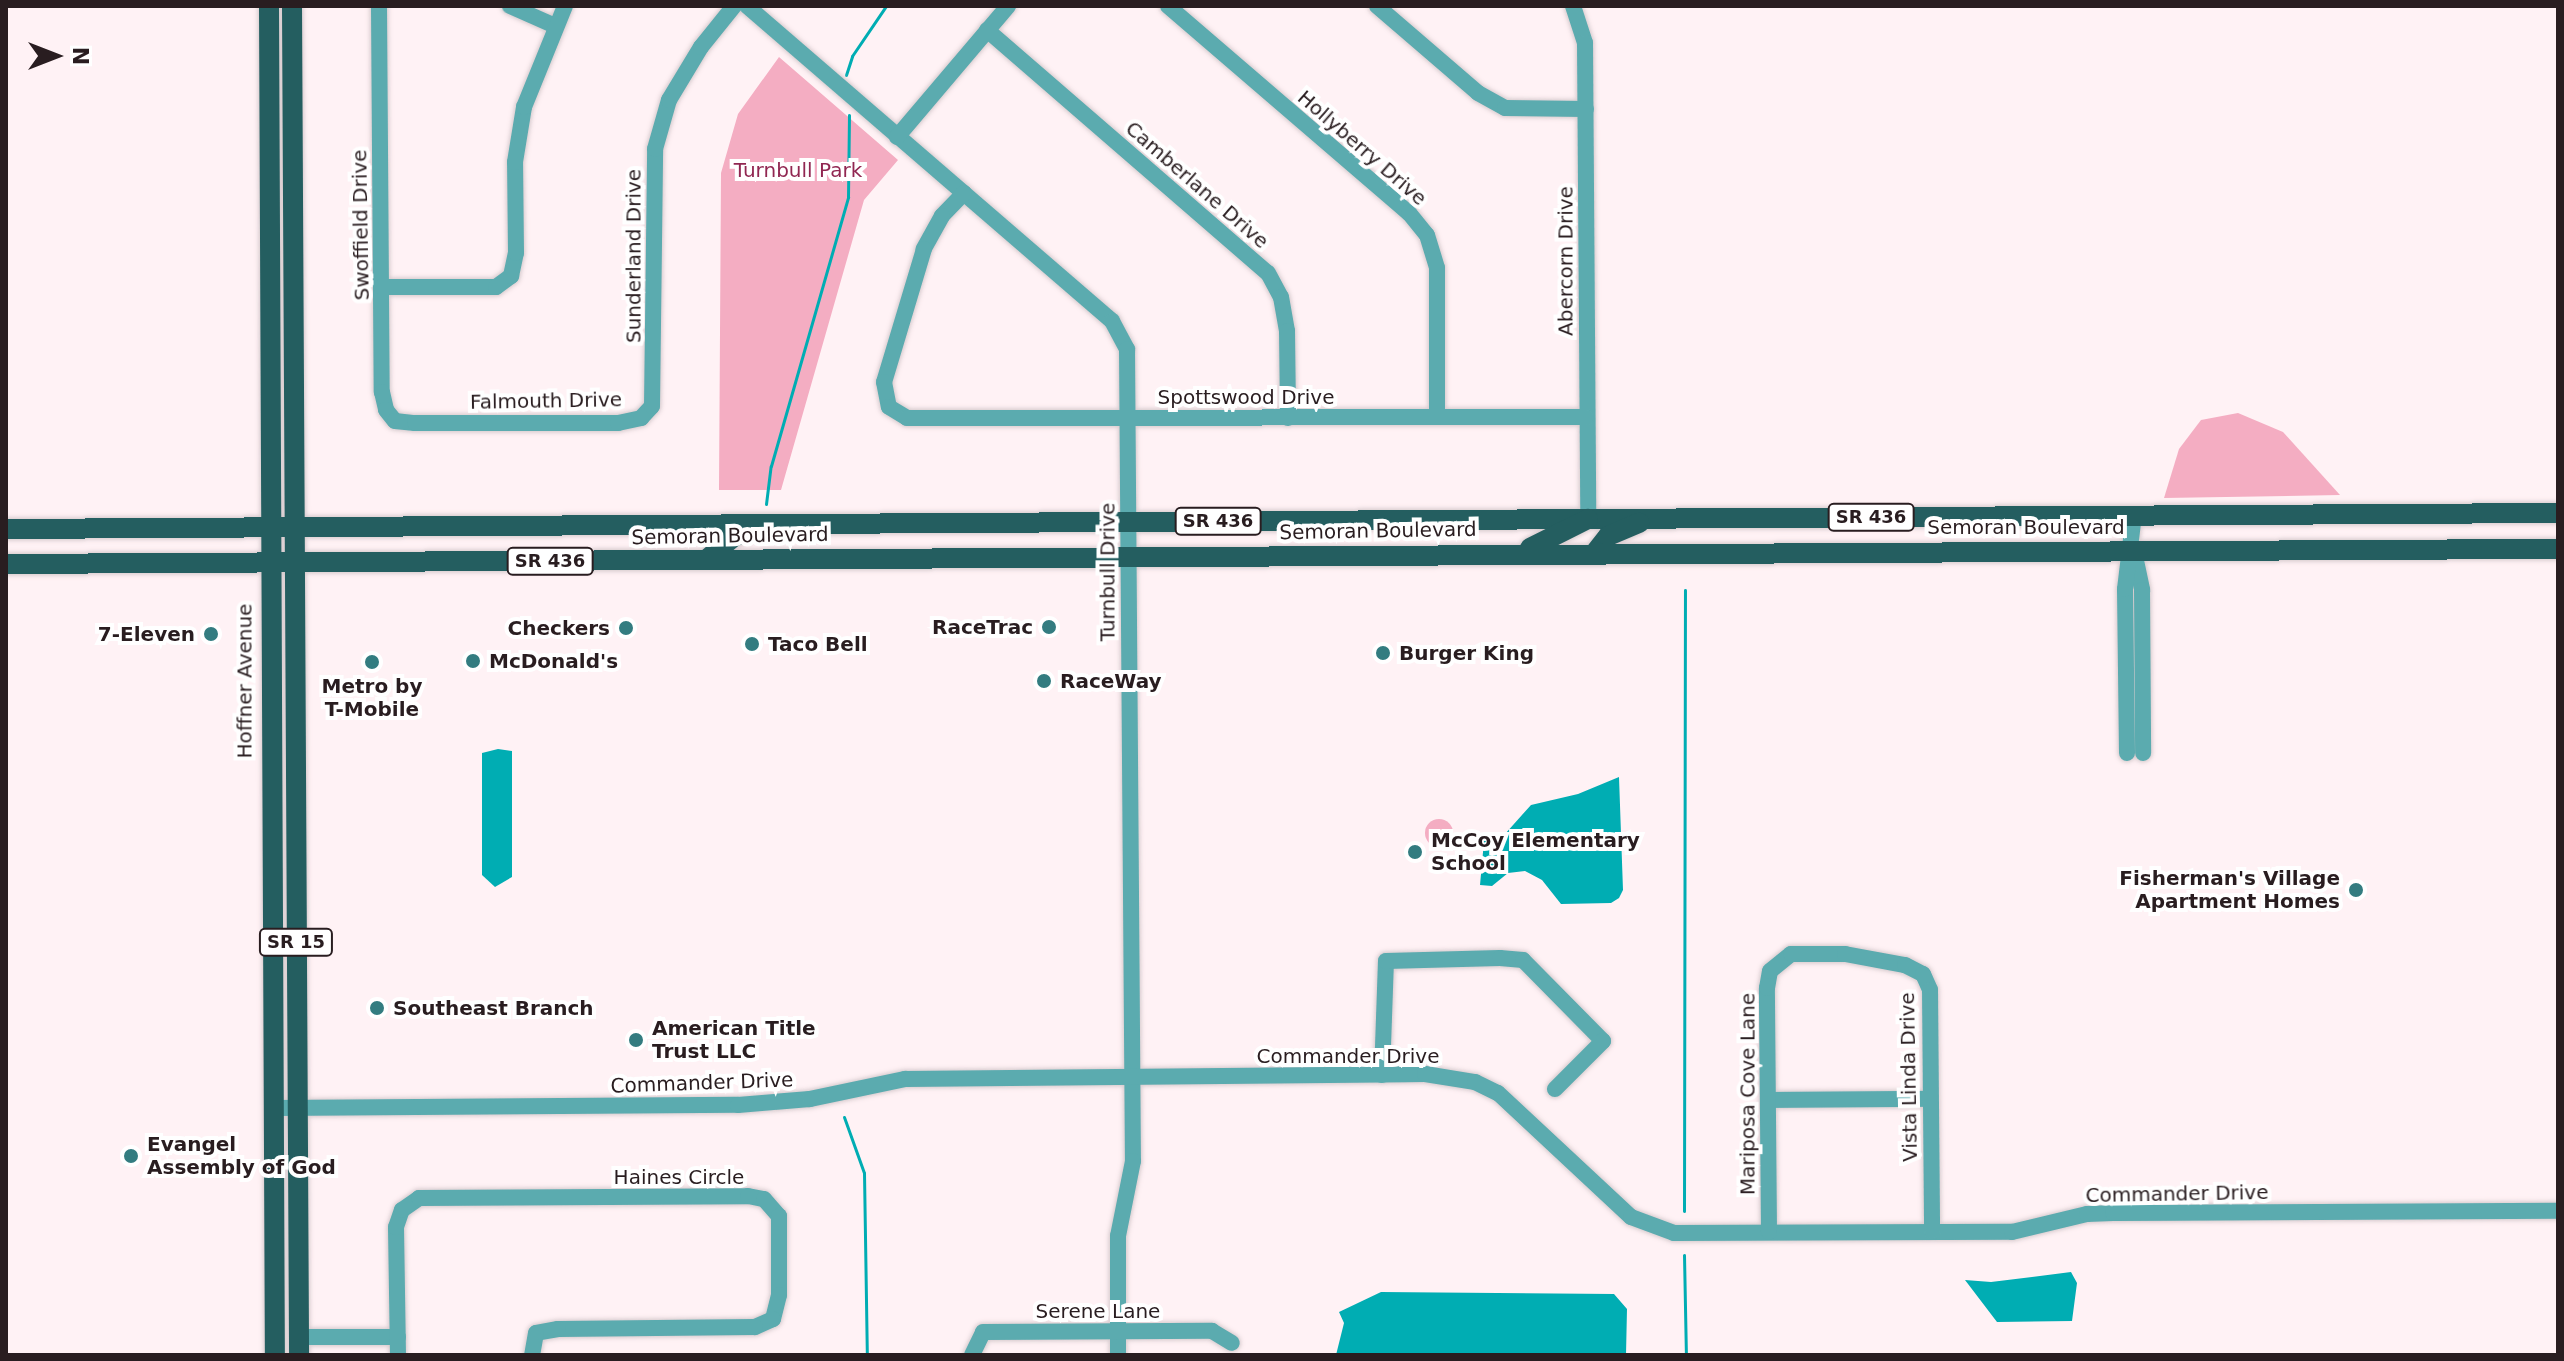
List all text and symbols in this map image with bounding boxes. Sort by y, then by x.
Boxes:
north arrow [16,16,96,96]
text: N [68,47,93,65]
street label: Hollyberry Drive [1293,86,1431,210]
street label: Camberlane Drive [1121,116,1273,254]
street label: Swoffield Drive [348,149,374,301]
park label: Turnbull Park [734,158,862,182]
street label: Sunderland Drive [622,169,646,343]
street label: Abercorn Drive [1554,186,1578,336]
street label: Spottswood Drive [1158,385,1334,409]
street label: Falmouth Drive [470,388,622,414]
street label: Turnbull Drive [1096,503,1120,641]
road number: SR 436 [1827,503,1915,531]
road number: SR 436 [1174,507,1262,535]
street label: Semoran Boulevard [1927,515,2125,539]
street label: Semoran Boulevard [1279,517,1477,545]
street label: Semoran Boulevard [631,522,829,550]
road number: SR 436 [506,547,594,575]
street label: Hoffner Avenue [233,604,257,758]
place label: RaceTrac [932,615,1033,639]
place label: Checkers [508,616,610,640]
marker: RaceTrac [1040,618,1058,636]
marker: Checkers [617,619,635,637]
place label: 7-Eleven [98,622,195,646]
marker: 7-Eleven [202,625,220,643]
place label: Taco Bell [768,632,868,656]
marker: Taco Bell [743,635,761,653]
place label: Burger King [1399,641,1534,665]
marker: Burger King [1374,644,1392,662]
place label: McDonald's [489,649,618,673]
marker: McDonald's [464,652,482,670]
marker: Metro by T-Mobile [363,653,381,671]
place label: RaceWay [1060,669,1162,693]
marker: RaceWay [1035,672,1053,690]
place label: Metro by T-Mobile [322,674,422,721]
place label: McCoy Elementary School [1431,828,1640,875]
marker: McCoy Elementary School [1406,843,1424,861]
place label: Fisherman's Village Apartment Homes [2119,866,2340,913]
marker: Fisherman's Village Apartment Homes [2347,881,2365,899]
road number: SR 15 [258,928,334,956]
street label: Vista Linda Drive [1896,992,1922,1162]
street label: Mariposa Cove Lane [1736,993,1760,1195]
place label: Southeast Branch [393,996,594,1020]
marker: Southeast Branch [368,999,386,1017]
place label: American Title Trust LLC [652,1016,816,1063]
marker: American Title Trust LLC [627,1031,645,1049]
street label: Commander Drive [1257,1044,1439,1068]
street label: Commander Drive [610,1068,794,1098]
place label: Evangel Assembly of God [147,1132,336,1179]
marker: Evangel Assembly of God [122,1147,140,1165]
street label: Haines Circle [614,1165,744,1189]
street label: Commander Drive [2085,1180,2269,1208]
street label: Serene Lane [1036,1299,1160,1323]

